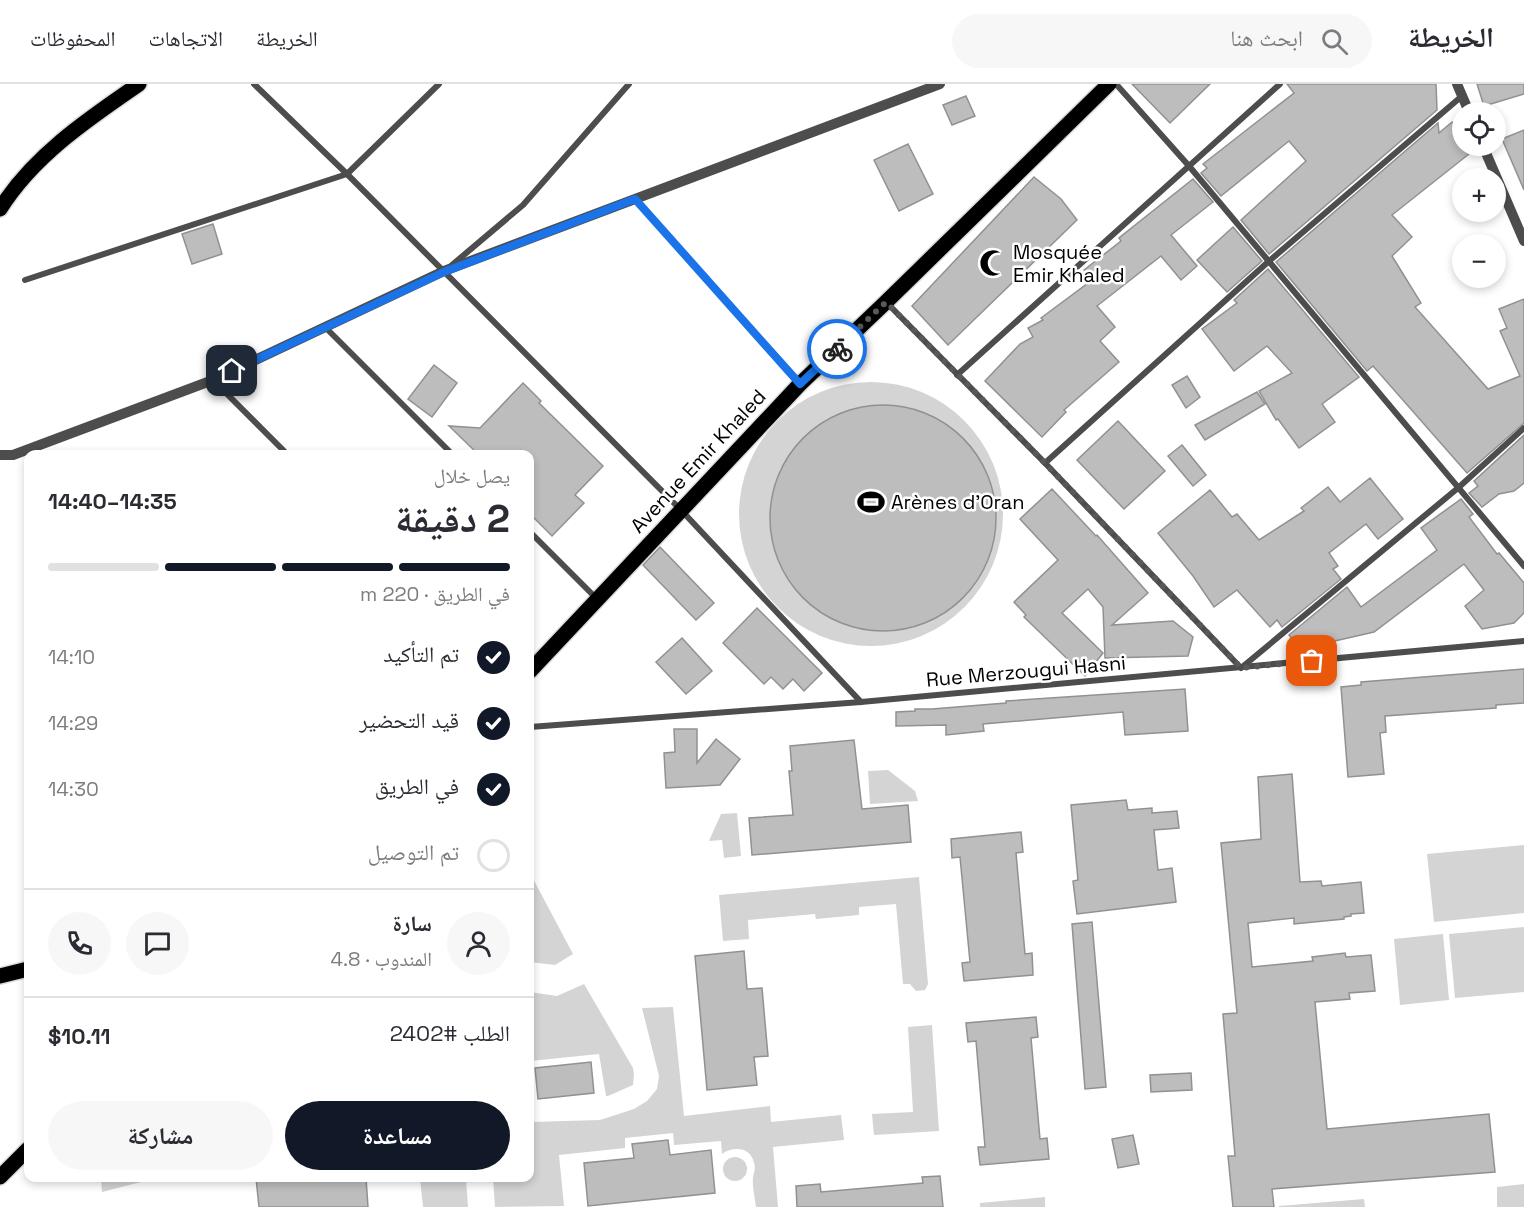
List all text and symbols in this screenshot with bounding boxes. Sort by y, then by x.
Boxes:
search box [952,14,1372,68]
text: الخريطة [1408,19,1494,55]
text: ابحث هنا [1230,24,1303,52]
text: المحفوظات [30,25,115,52]
text: الاتجاهات [148,25,223,52]
text: الخريطة [256,25,318,52]
icon: search [1318,25,1351,58]
map controls [1452,102,1506,288]
button: locate [1452,102,1506,156]
button: + [1452,168,1506,222]
button: − [1452,234,1506,288]
place label: Mosquée Emir Khaled [1013,239,1125,288]
mosque icon: Mosquée Emir Khaled [978,248,1008,278]
courier [807,319,867,379]
icon: bike [821,333,854,366]
pin [206,345,257,396]
icon: home [215,354,248,387]
street label: Avenue Emir Khaled [625,384,771,538]
text: يصل خلال [434,463,510,489]
text: 14:35–14:40 [48,487,177,515]
sports icon: Arènes d'Oran [856,487,886,517]
place label: Arènes d'Oran [891,489,1024,515]
text: 2 دقيقة [395,494,510,543]
text: في الطريق · 220 m [360,581,510,607]
pin [1286,635,1337,686]
text: تم التأكيد [383,640,459,668]
icon: check [477,641,510,674]
text: 14:10 [48,644,95,670]
icon: bag [1295,644,1328,677]
street label: Rue Merzougui Hasni [925,649,1127,693]
text: قيد التحضير [359,706,459,734]
icon: check [477,707,510,740]
text: 14:29 [48,710,98,736]
text: في الطريق [375,772,459,800]
icon: check [477,773,510,806]
text: 14:30 [48,776,99,802]
text: تم التوصيل [368,838,459,866]
text: سارة [393,909,432,937]
button: phone [48,912,111,975]
button: chat [126,912,189,975]
button: person [447,912,510,975]
text: المندوب · 4.8 [331,946,432,972]
text: الطلب #2402 [390,1019,510,1047]
text: $10.11 [48,1022,111,1050]
button: مشاركة [48,1101,273,1170]
button: مساعدة [285,1101,510,1170]

